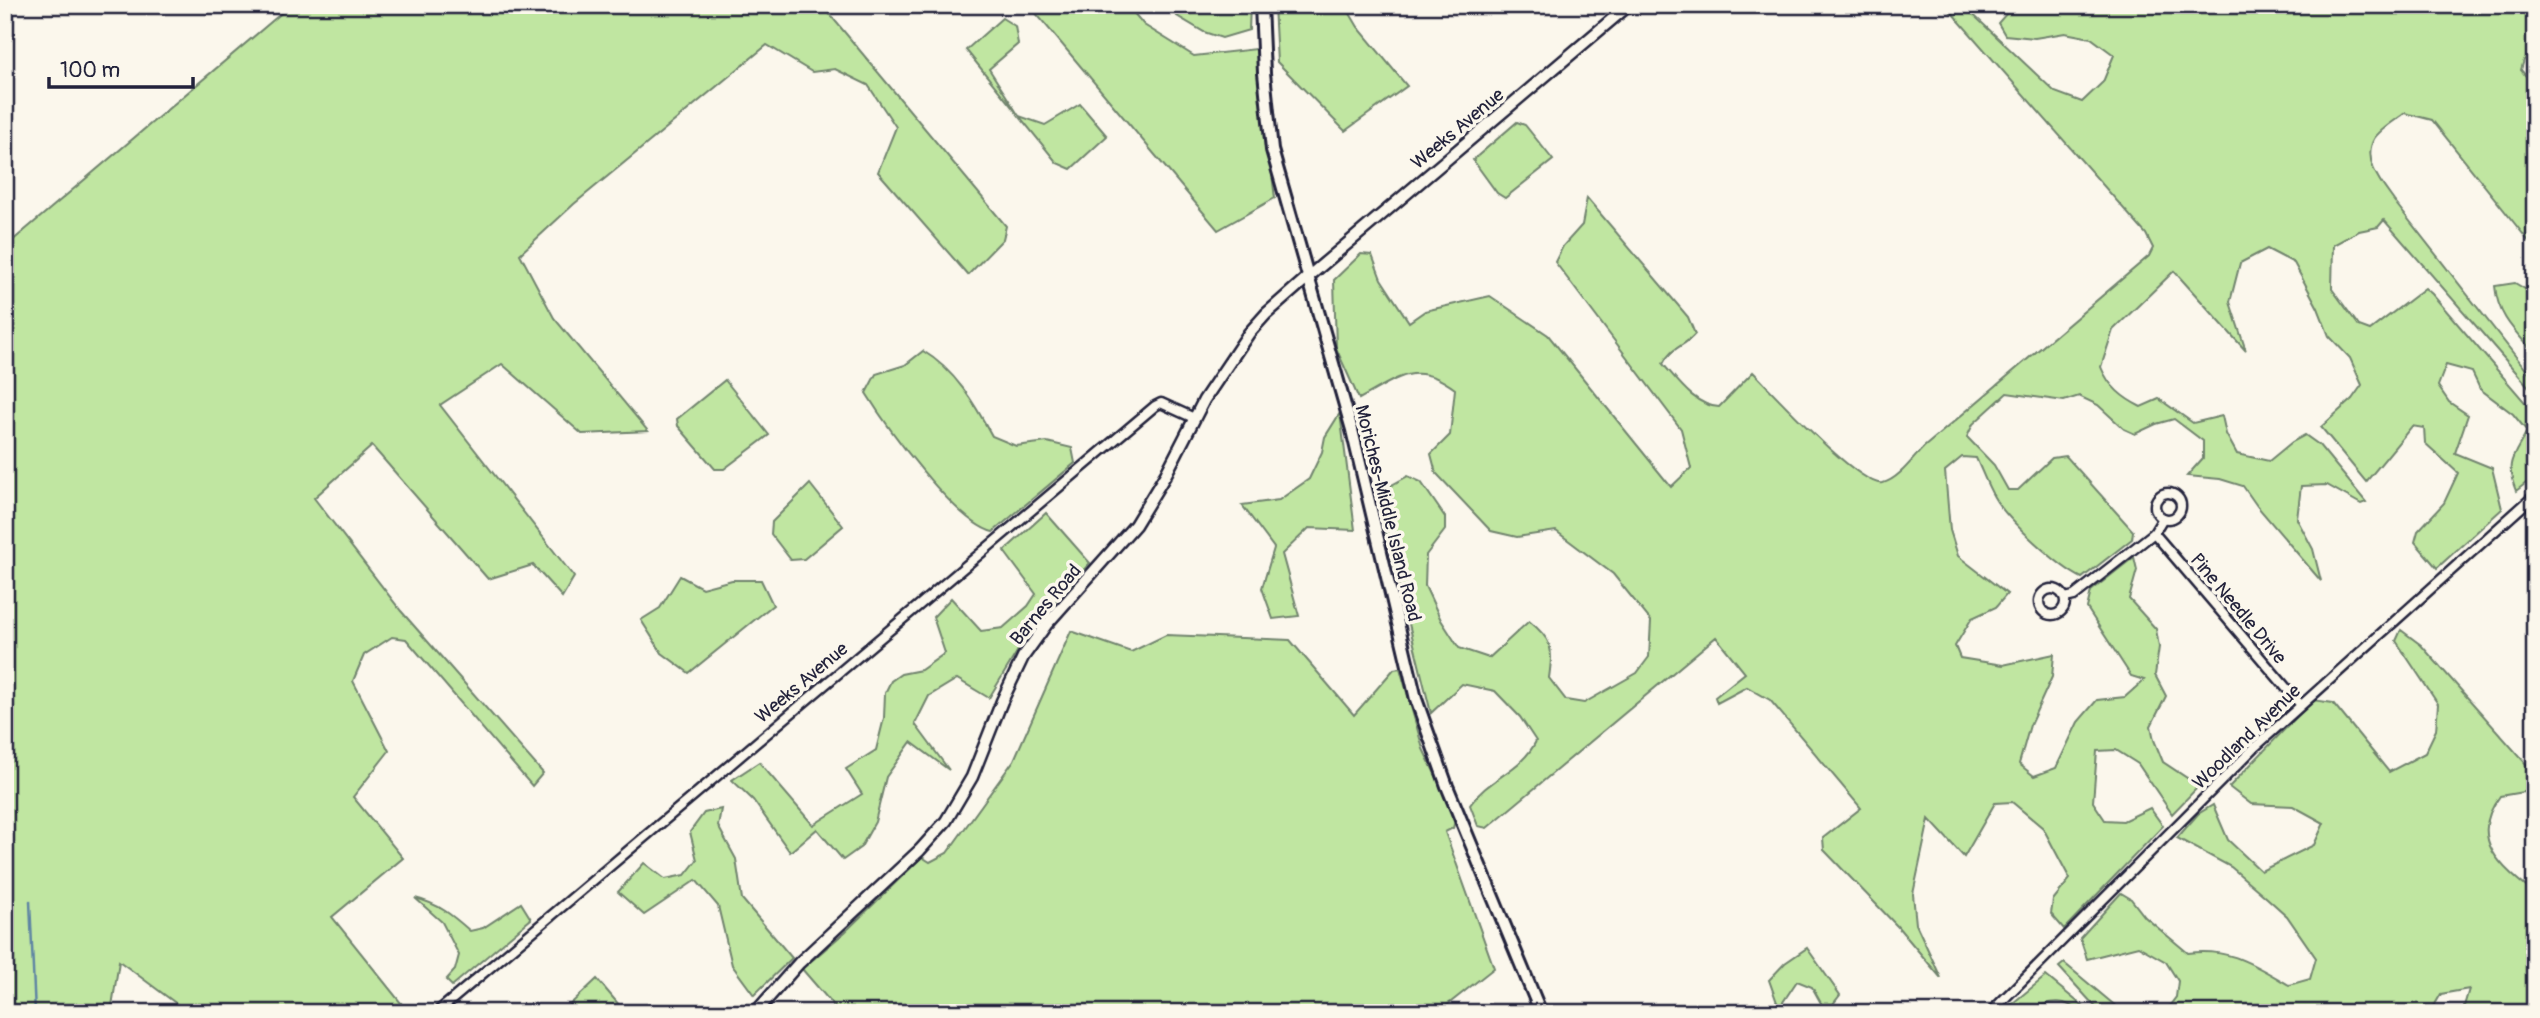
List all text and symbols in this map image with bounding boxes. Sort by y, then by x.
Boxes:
scale bar [49,46,192,90]
text: 100 m [60,57,120,84]
street label: Weeks Avenue [1406,83,1509,175]
street label: Moriches-Middle Island Road [1349,402,1427,624]
street label: Pine Needle Drive [2185,548,2292,669]
street label: Barnes Road [1005,559,1087,650]
street label: Weeks Avenue [750,637,853,729]
street label: Woodland Avenue [2188,679,2306,794]

